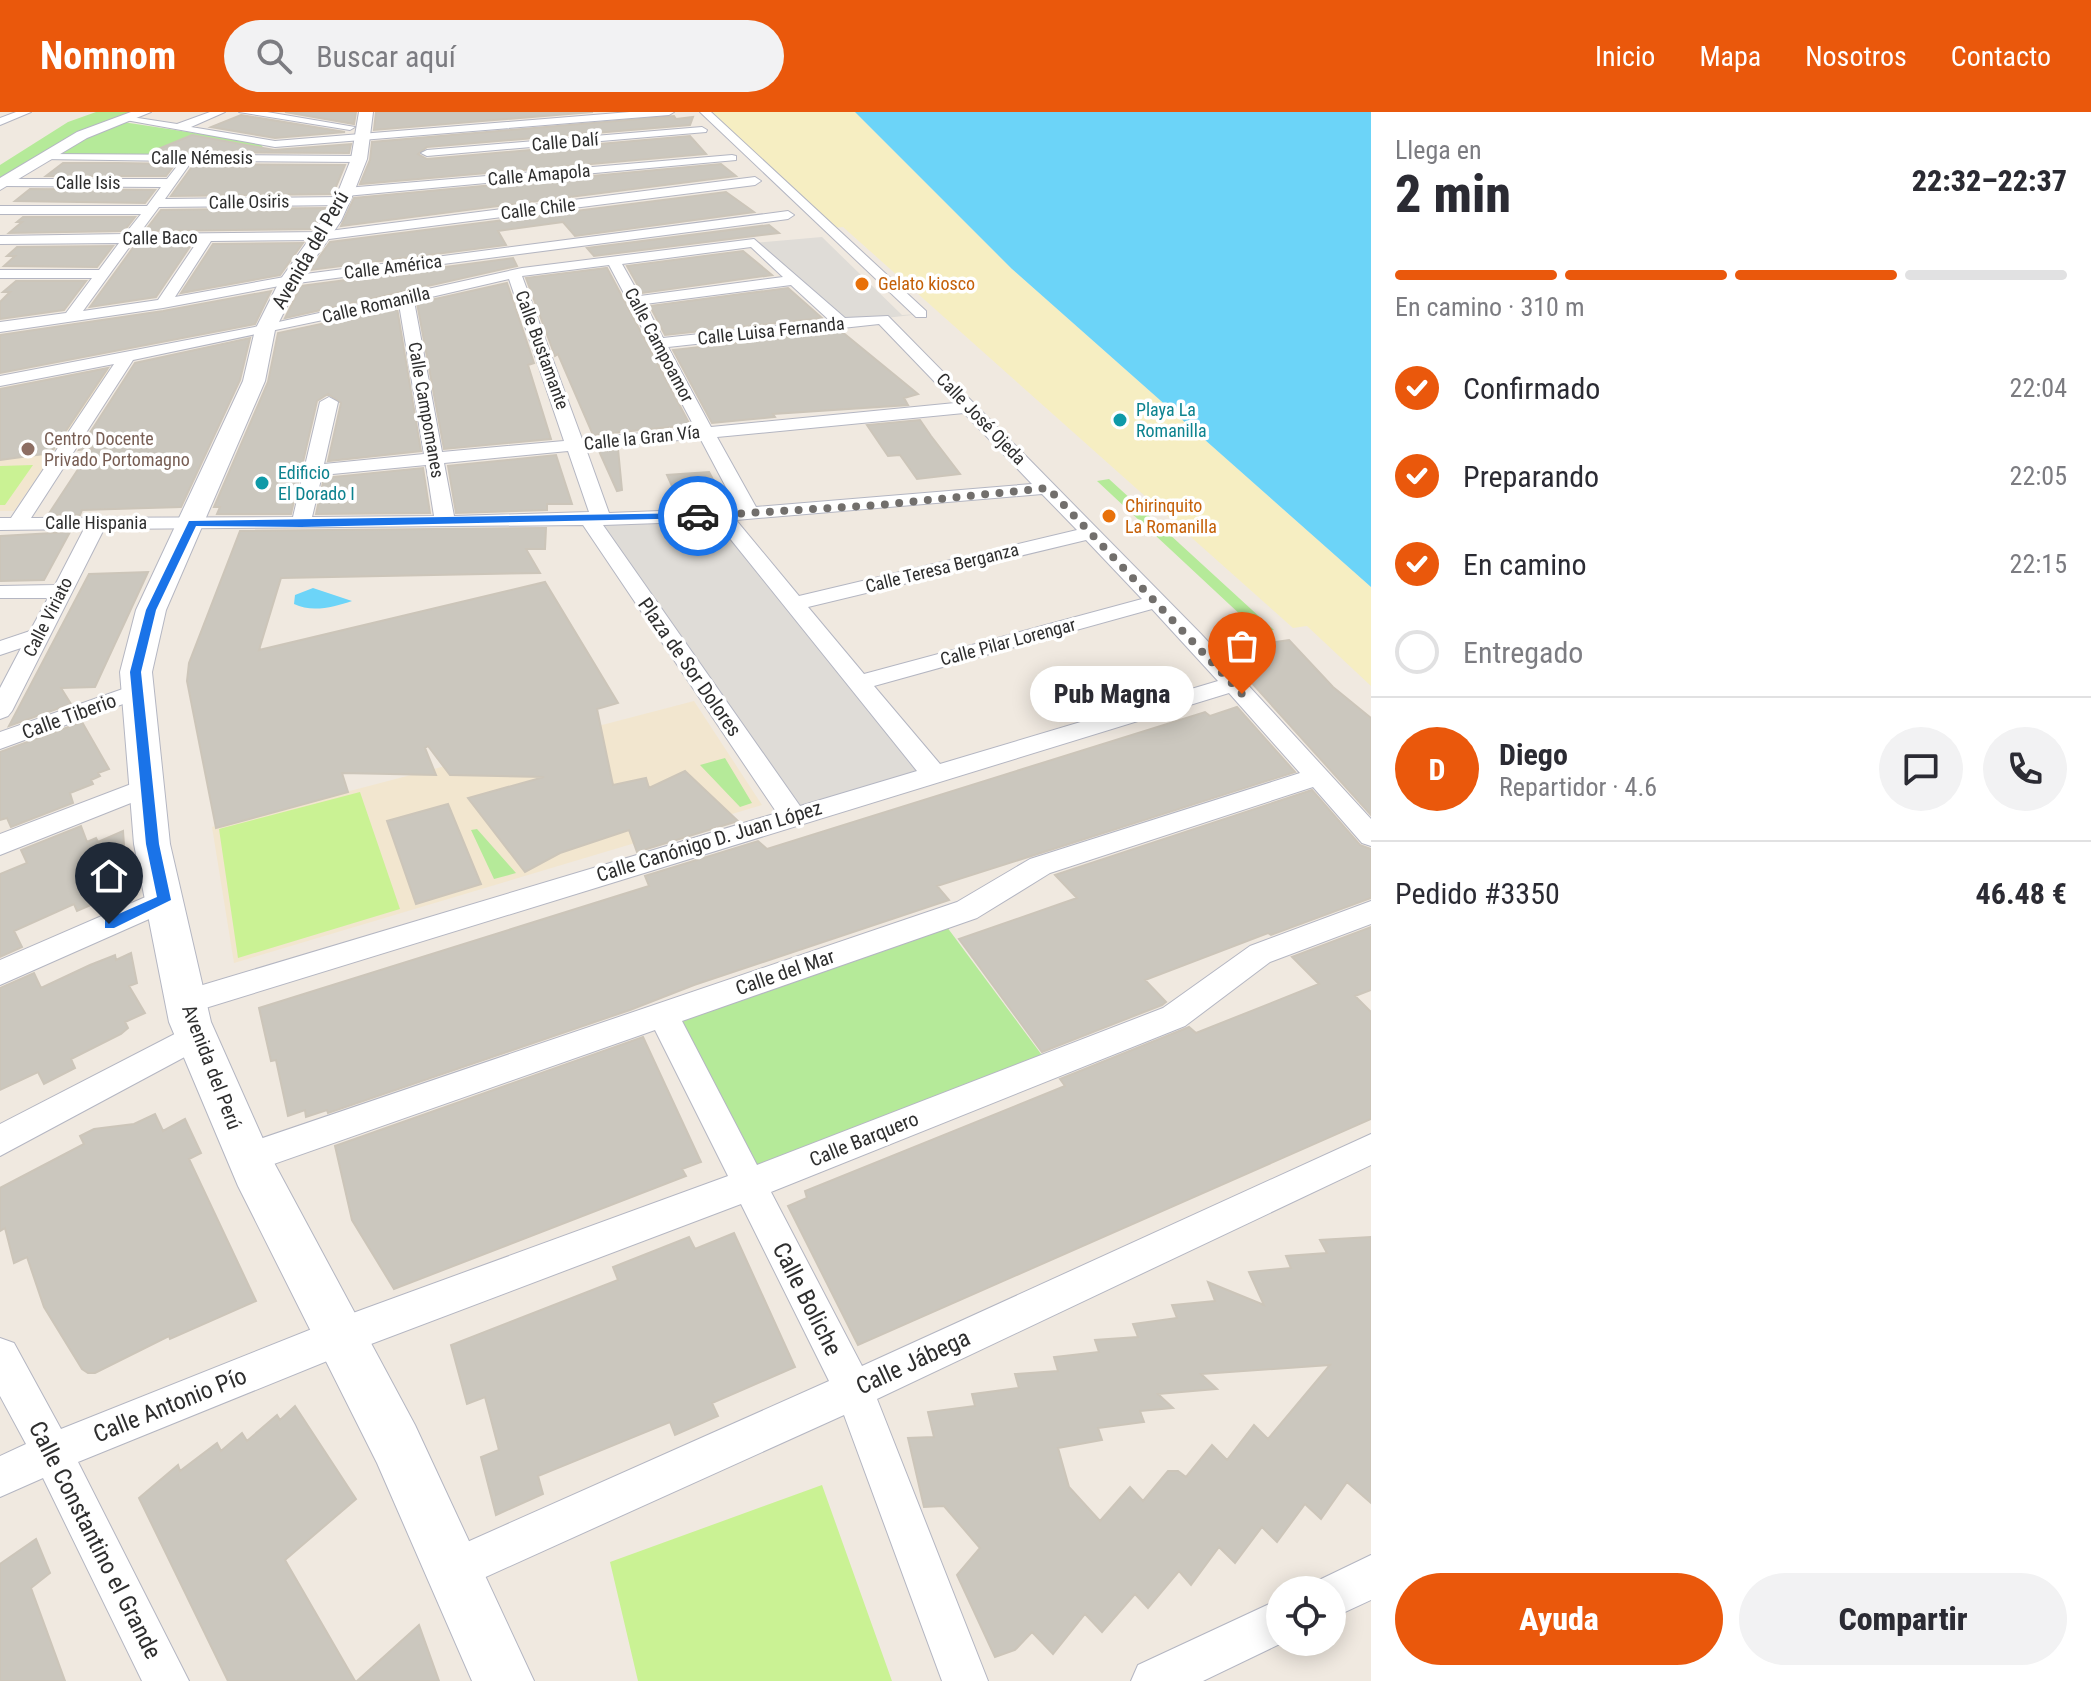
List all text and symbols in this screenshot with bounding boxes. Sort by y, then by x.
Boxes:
search box [224,20,784,92]
text: Nomnom [40,34,176,78]
icon: search [252,34,296,78]
text: Buscar aquí [316,39,456,74]
text: Inicio [1595,40,1655,73]
text: Mapa [1699,40,1761,73]
text: Nosotros [1805,40,1907,73]
text: Contacto [1951,40,2051,73]
street label: Calle Dalí [531,128,600,155]
text: Llega en [1395,135,1482,165]
street label: Calle Némesis [151,147,253,168]
street label: Calle Amapola [487,160,591,189]
text: 22:32–22:37 [1912,163,2067,198]
text: 2 min [1395,164,1511,225]
street label: Calle Isis [56,172,120,193]
street label: Avenida del Perú [267,187,353,313]
street label: Calle Osiris [208,190,289,213]
street label: Calle Chile [499,193,577,224]
street label: Calle Baco [122,226,198,249]
street label: Calle América [343,250,443,283]
place label: Gelato kiosco [878,273,975,294]
marker: Gelato kiosco [853,275,871,293]
street label: Calle Romanilla [320,282,432,327]
street label: Calle Campoamor [620,284,699,406]
street label: Calle Bustamante [511,288,574,412]
text: En camino · 310 m [1395,292,1584,322]
street label: Calle Luisa Fernanda [696,312,845,349]
street label: Calle Campomanes [404,340,449,479]
icon: check [1395,366,1439,410]
street label: Calle José Ojeda [932,369,1030,469]
text: Confirmado [1463,371,1600,406]
text: 22:04 [2010,373,2067,403]
place label: Playa La Romanilla [1136,399,1207,441]
marker: Playa La Romanilla [1111,411,1129,429]
street label: Calle la Gran Vía [583,421,701,454]
place label: Centro Docente Privado Portomagno [44,428,190,470]
marker: Centro Docente Privado Portomagno [19,440,37,458]
icon: check [1395,454,1439,498]
text: Preparando [1463,459,1599,494]
text: 22:05 [2010,461,2067,491]
place label: Edificio El Dorado I [278,462,355,504]
marker: Edificio El Dorado I [253,474,271,492]
courier [658,476,738,556]
icon: car [676,494,720,538]
place label: Chirinquito La Romanilla [1125,495,1217,537]
marker: Chirinquito La Romanilla [1100,507,1118,525]
street label: Calle Hispania [45,512,147,533]
street label: Calle Teresa Berganza [863,538,1021,597]
icon: check [1395,542,1439,586]
text: En camino [1463,547,1587,582]
text: 22:15 [2010,549,2067,579]
street label: Calle Viriato [19,574,77,660]
street label: Plaza de Sor Dolores [633,593,747,741]
pin [1208,612,1276,694]
street label: Calle Pilar Lorengar [938,613,1078,670]
icon: bag [1220,624,1264,668]
text: Entregado [1463,635,1583,670]
callout: Pub Magna [1030,666,1194,722]
text: Pub Magna [1054,679,1170,709]
street label: Calle Tiberio [19,688,119,744]
button: chat [1879,727,1963,811]
button: phone [1983,727,2067,811]
text: Diego [1499,737,1568,772]
text: D [1429,752,1445,787]
text: Repartidor · 4.6 [1499,772,1657,802]
street label: Calle Canónigo D. Juan López [593,795,825,887]
pin [75,842,143,924]
icon: home [87,854,131,898]
text: Pedido #3350 [1395,876,1560,911]
text: 46.48 € [1976,876,2067,911]
street label: Calle del Mar [732,944,838,1000]
street label: Avenida del Perú [177,1001,247,1133]
street label: Calle Barquero [806,1106,922,1172]
street label: Calle Boliche [767,1238,847,1360]
street label: Calle Jábega [852,1323,974,1401]
street label: Calle Antonio Pío [89,1362,251,1448]
street label: Calle Constantino el Grande [23,1417,167,1663]
button: Ayuda [1395,1573,1723,1665]
button: Compartir [1739,1573,2067,1665]
map controls [1266,1576,1346,1656]
button: locate [1266,1576,1346,1656]

